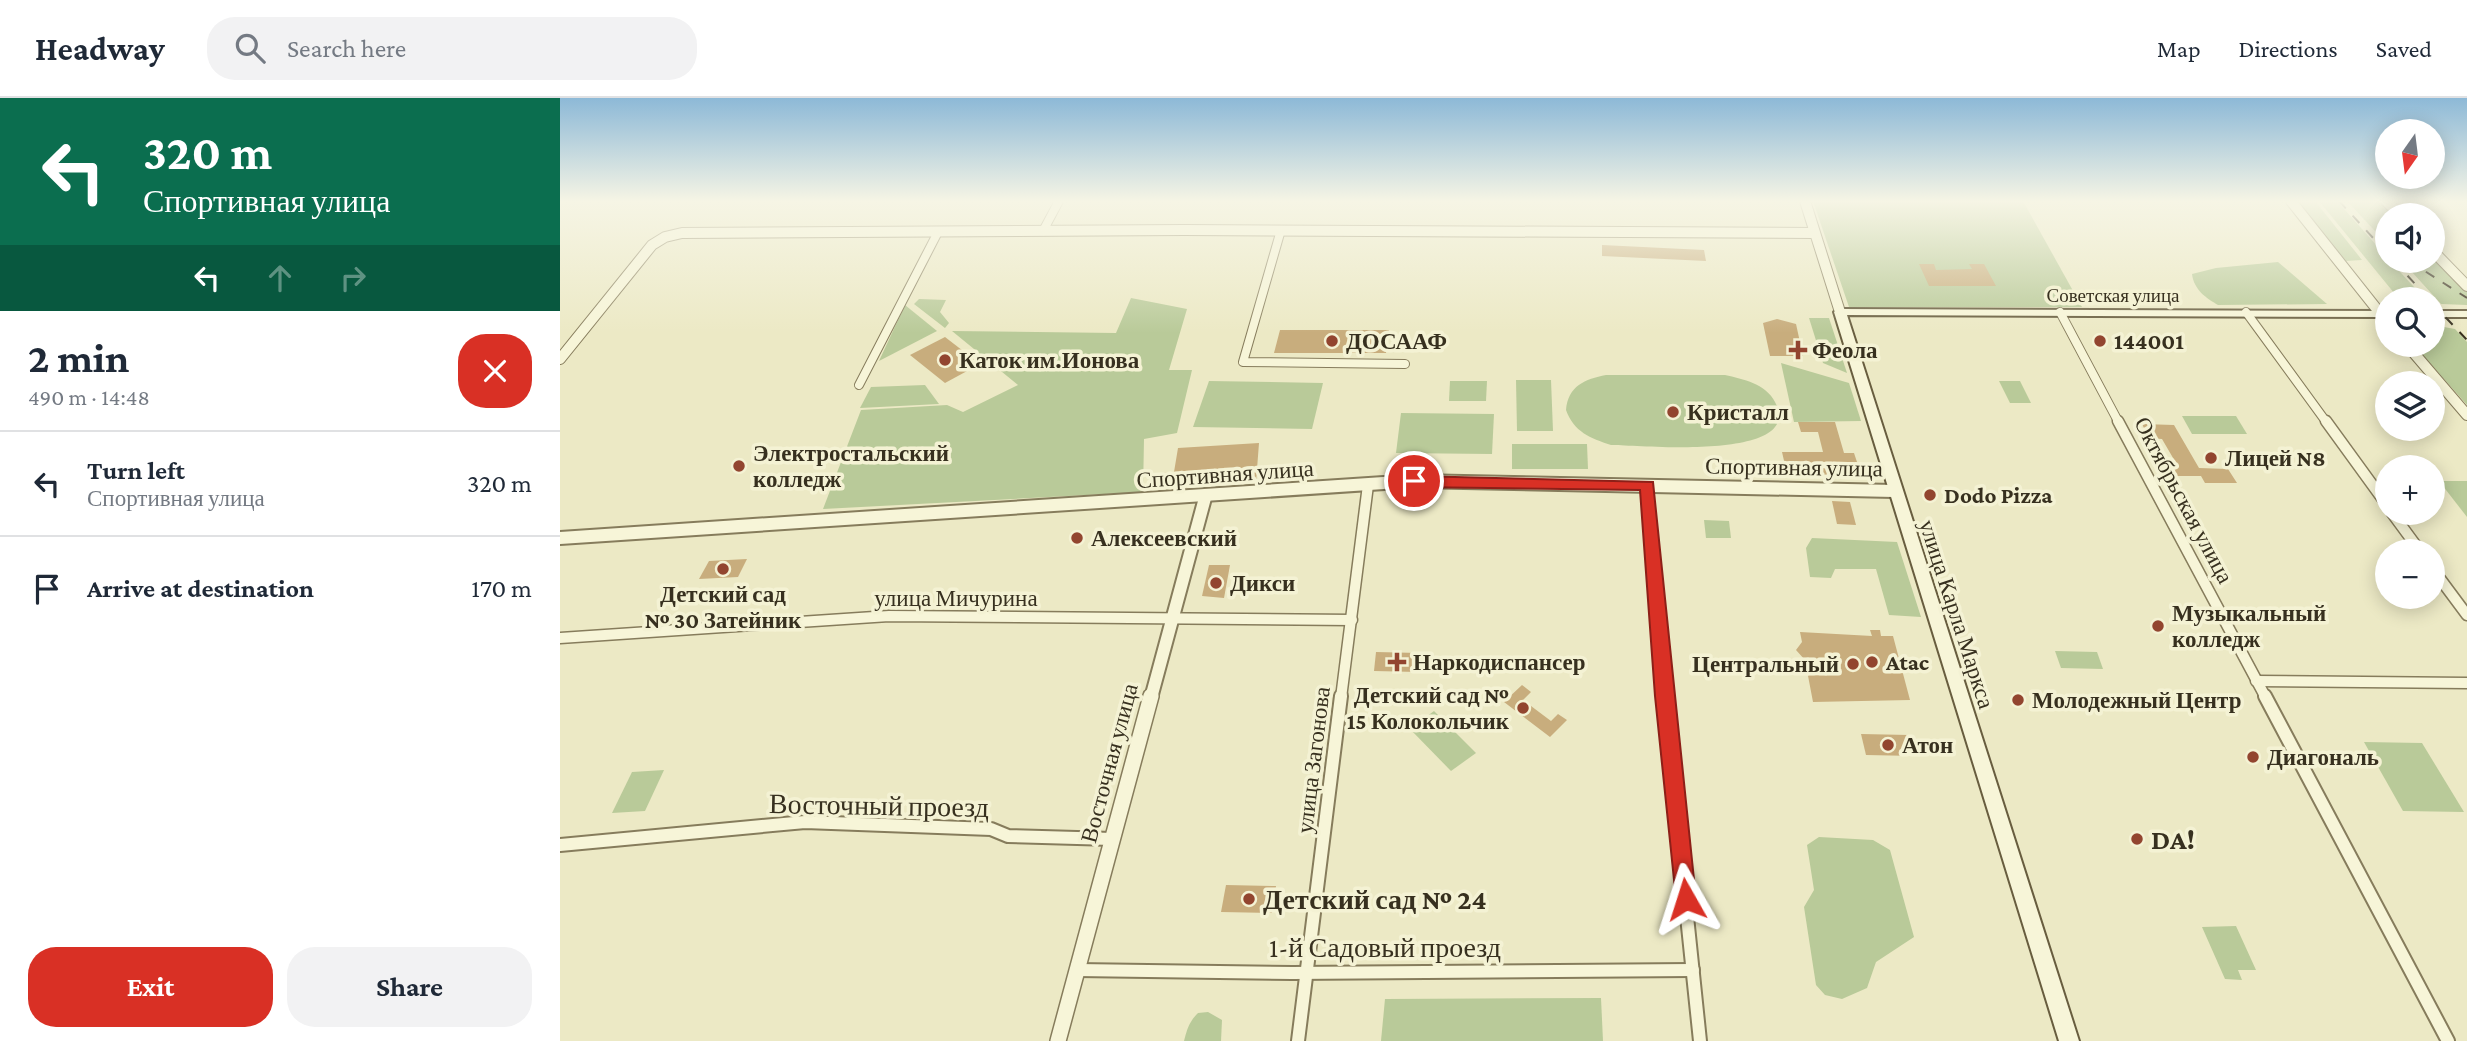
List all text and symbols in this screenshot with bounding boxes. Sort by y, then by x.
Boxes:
search box [207,17,697,80]
icon: search [231,29,269,67]
text: Headway [35,30,165,67]
text: Search here [287,34,406,63]
text: Map [2157,35,2201,62]
text: Directions [2239,35,2338,62]
text: Saved [2376,35,2432,62]
north arrow [2375,119,2445,189]
map controls [2375,119,2445,609]
text: 320 m [143,125,272,180]
icon: left [28,126,119,217]
text: Спортивная улица [143,183,390,219]
button: sound [2375,203,2445,273]
icon: left [188,259,226,297]
icon: ahead [261,259,299,297]
icon: right [334,259,372,297]
street label: Советская улица [2046,285,2180,306]
button: search [2375,287,2445,357]
place label: ДОСААФ [1346,328,1447,354]
place label: 144001 [2114,328,2184,354]
marker: ДОСААФ [1324,333,1340,349]
marker: 144001 [2092,333,2108,349]
text: 2 min [28,334,129,381]
button: close [458,334,532,408]
place label: Феола [1812,337,1878,363]
marker: Феола [1790,342,1806,358]
place label: Каток им.Ионова [959,347,1140,373]
marker: Каток им.Ионова [937,352,953,368]
button: layers [2375,371,2445,441]
text: 490 m · 14:48 [28,384,150,410]
place label: Кристалл [1687,399,1789,425]
marker: Кристалл [1665,404,1681,420]
street label: Октябрьская улица [2129,412,2239,588]
place label: Электростальский колледж [753,440,949,492]
place label: Лицей N8 [2225,445,2326,471]
marker: Лицей N8 [2203,450,2219,466]
pin [1384,451,1444,511]
street label: Спортивная улица [1705,452,1883,482]
street label: Спортивная улица [1135,455,1315,493]
button: + [2375,455,2445,525]
text: Turn left [87,456,185,485]
marker: Электростальский колледж [731,458,747,474]
icon: arrive [1395,462,1433,500]
icon: left [28,465,66,503]
text: 320 m [467,469,532,498]
place label: Dodo Pizza [1944,482,2053,508]
text: Спортивная улица [87,485,265,511]
marker: Dodo Pizza [1922,487,1938,503]
street label: улица Карла Маркса [1914,516,2000,712]
place label: Алексеевский [1091,525,1237,551]
marker: Алексеевский [1069,530,1085,546]
button: − [2375,539,2445,609]
marker: Детский сад № 30 Затейник [715,561,731,577]
icon: arrive [28,570,66,608]
place label: Дикси [1230,570,1295,596]
text: Arrive at destination [87,574,314,603]
text: 170 m [471,574,532,603]
marker: Дикси [1208,575,1224,591]
place label: Детский сад № 30 Затейник [645,581,802,633]
street label: улица Мичурина [874,585,1038,611]
place label: Музыкальный колледж [2172,600,2326,652]
marker: Музыкальный колледж [2150,618,2166,634]
place label: Наркодиспансер [1413,649,1586,675]
place label: Atac [1885,649,1930,675]
place label: Центральный [1692,651,1839,677]
marker: Наркодиспансер [1387,652,1407,672]
marker: Atac [1864,654,1880,670]
marker: Центральный [1845,656,1861,672]
street label: Восточная улица [1075,680,1143,846]
place label: Детский сад № 15 Колокольчик [1347,682,1510,734]
street label: улица Загонова [1291,685,1335,835]
place label: Молодежный Центр [2032,687,2241,713]
marker: Молодежный Центр [2010,692,2026,708]
marker: Детский сад № 15 Колокольчик [1515,700,1531,716]
place label: Атон [1902,732,1953,758]
marker: Атон [1880,737,1896,753]
place label: Диагональ [2267,744,2379,770]
marker: Диагональ [2245,749,2261,765]
street label: Восточный проезд [769,788,989,823]
place label: DA! [2151,824,2195,855]
marker: DA! [2129,831,2145,847]
position arrow [1649,862,1723,936]
place label: Детский сад № 24 [1263,884,1487,915]
marker: Детский сад № 24 [1241,891,1257,907]
street label: 1-й Садовый проезд [1269,932,1501,963]
button: Exit [28,947,273,1027]
button: Share [287,947,532,1027]

